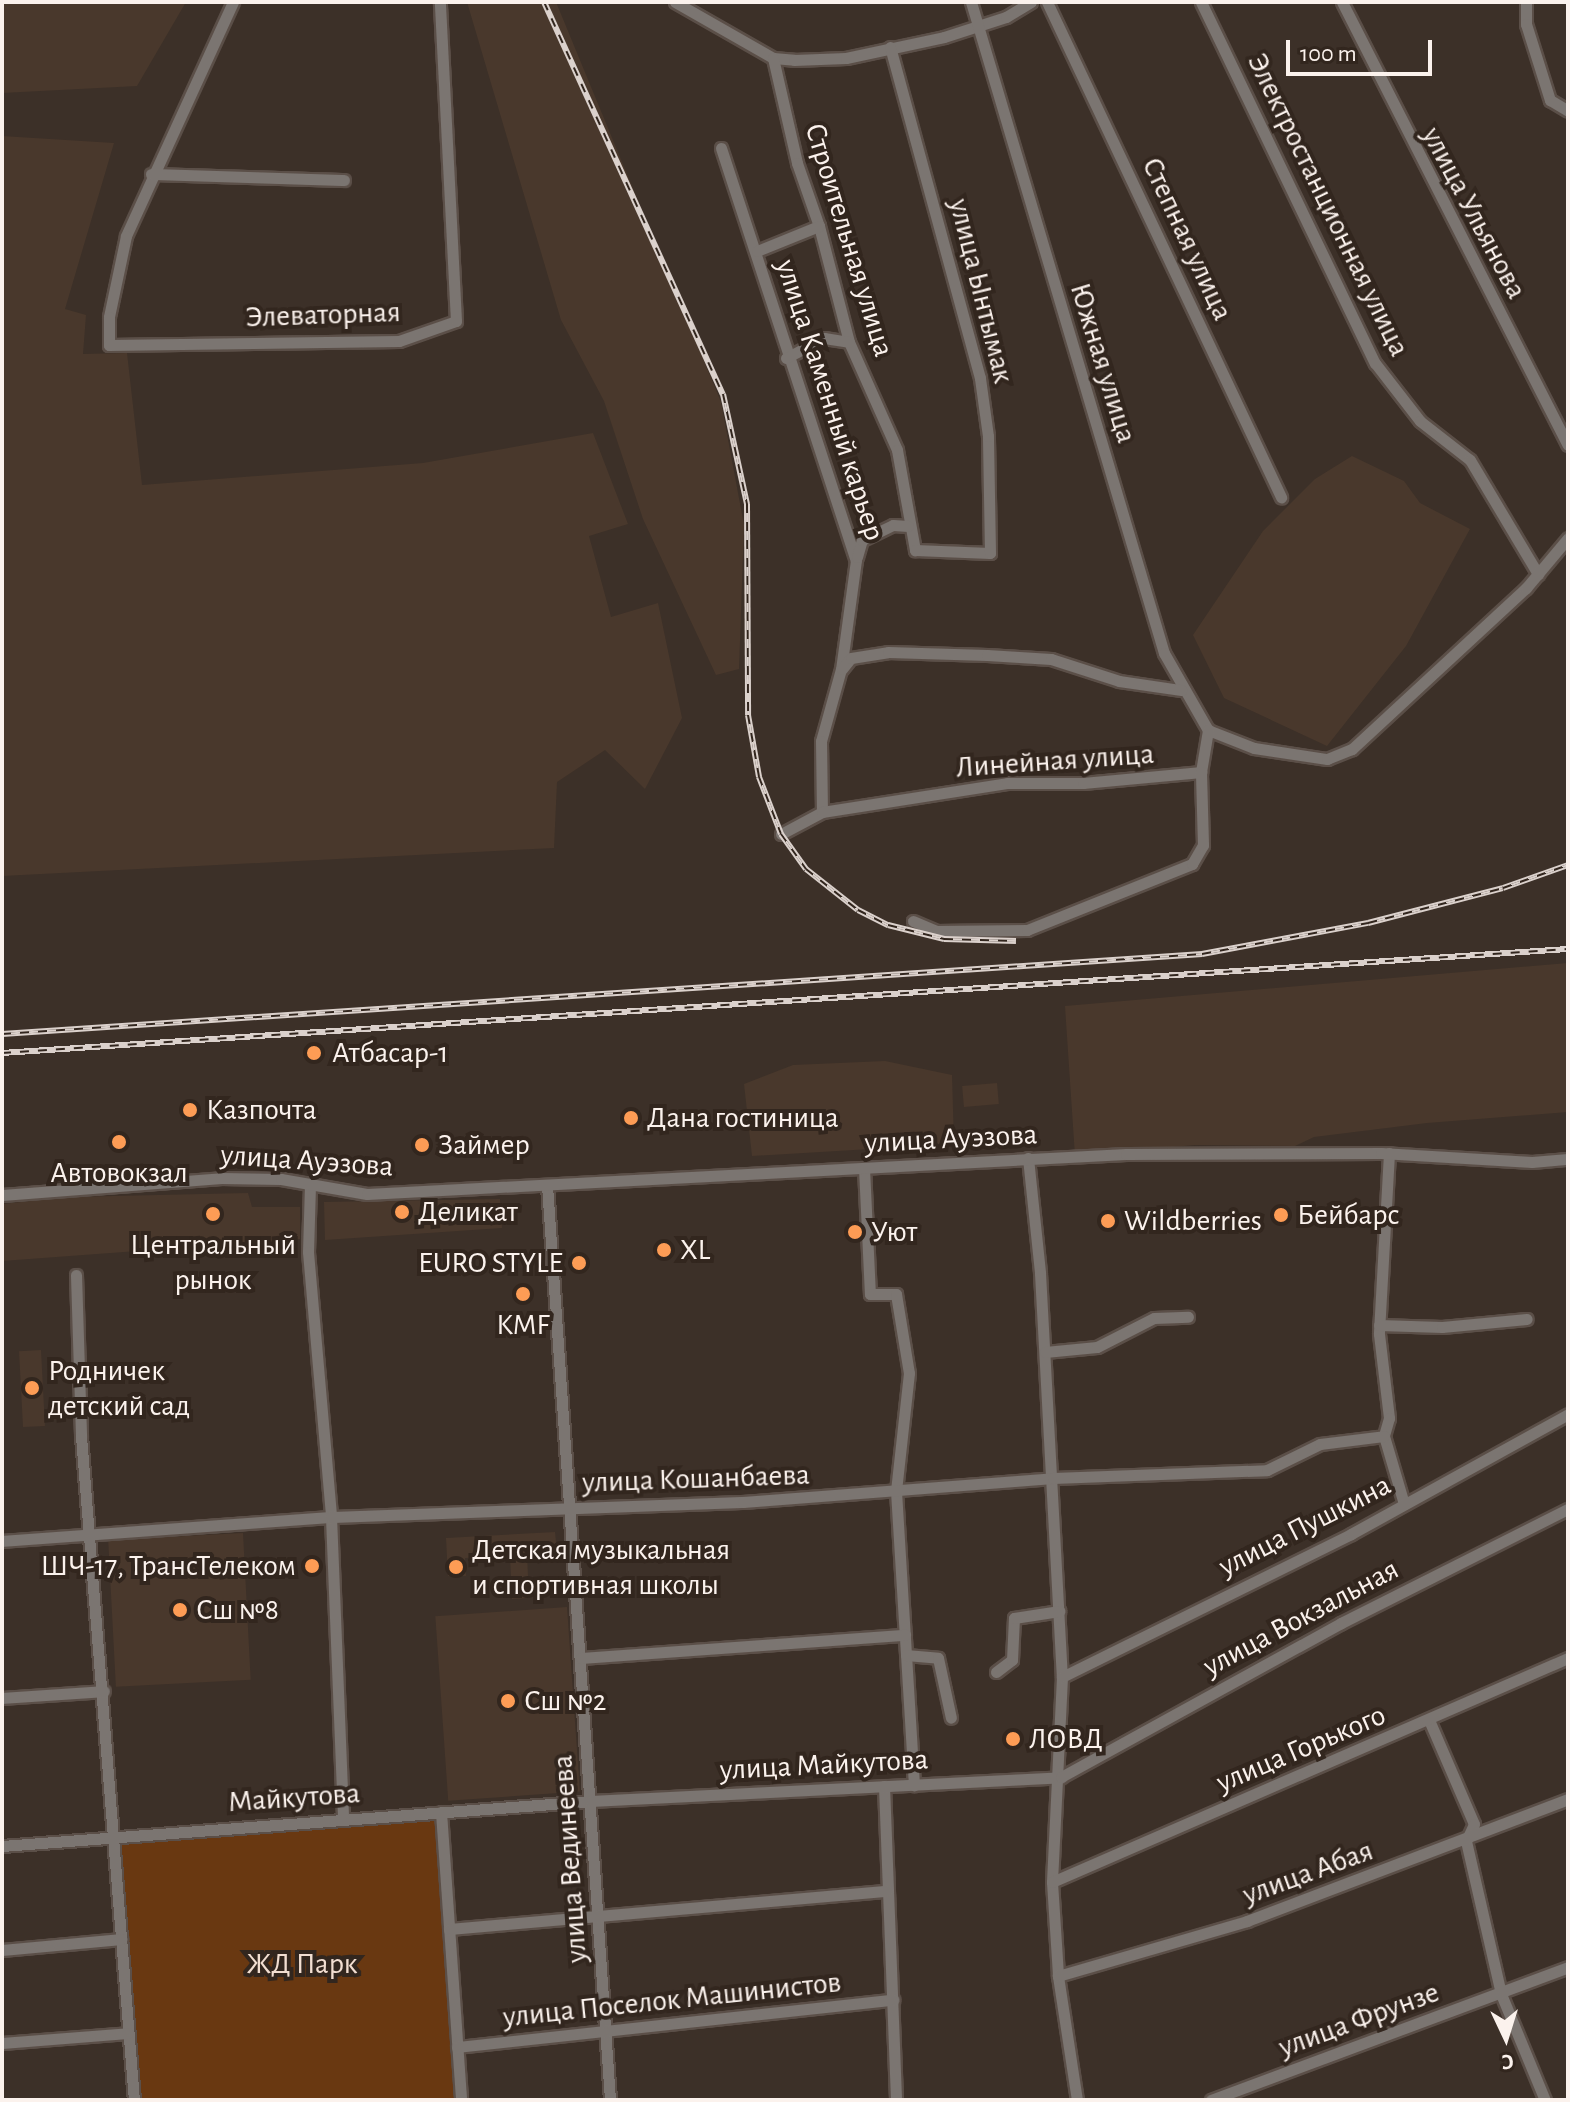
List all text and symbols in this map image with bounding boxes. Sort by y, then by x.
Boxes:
scale bar [1290,24,1436,74]
text: 100 m [1300,42,1357,66]
street label: Электростанционная улица [1239,48,1417,362]
street label: Строительная улица [796,119,902,361]
street label: улица Ульянова [1414,121,1534,305]
street label: Степная улица [1134,152,1240,326]
street label: улица Ынтымак [941,195,1021,387]
street label: улица Каменный карьер [768,255,892,545]
street label: Южная улица [1062,279,1144,447]
street label: Элеваторная [245,294,401,336]
street label: Линейная улица [955,736,1155,786]
place label: Атбасар-1 [332,1035,449,1071]
marker: Атбасар-1 [303,1042,325,1064]
place label: Казпочта [206,1092,317,1128]
place label: Дана гостиница [647,1100,839,1136]
marker: Казпочта [181,1101,199,1119]
marker: Дана гостиница [622,1109,640,1127]
street label: улица Ауэзова [864,1116,1038,1162]
place label: Займер [438,1127,530,1163]
marker: Автовокзал [110,1133,128,1151]
marker: Займер [413,1136,431,1154]
street label: улица Ауэзова [219,1137,395,1185]
place label: Автовокзал [50,1155,188,1191]
place label: Деликат [418,1194,518,1230]
place label: Бейбарс [1297,1197,1400,1233]
marker: Деликат [393,1203,411,1221]
place label: Wildberries [1124,1203,1262,1239]
marker: Центральный рынок [204,1205,222,1223]
marker: Бейбарс [1272,1206,1290,1224]
marker: Wildberries [1099,1212,1117,1230]
place label: Уют [871,1214,917,1250]
marker: Уют [846,1223,864,1241]
place label: Центральный рынок [130,1227,296,1298]
place label: XL [680,1232,710,1268]
marker: XL [655,1241,673,1259]
place label: EURO STYLE [418,1245,563,1281]
marker: EURO STYLE [570,1254,588,1272]
marker: KMF [514,1285,532,1303]
place label: KMF [496,1307,550,1343]
place label: Родничек детский сад [48,1353,190,1424]
marker: Родничек детский сад [23,1379,41,1397]
street label: улица Кошанбаева [582,1457,810,1501]
street label: улица Пушкина [1213,1467,1397,1585]
place label: Детская музыкальная и спортивная школы [472,1532,730,1602]
place label: ШЧ-17, ТрансТелеком [41,1548,296,1584]
street label: улица Вокзальная [1197,1551,1405,1685]
marker: ШЧ-17, ТрансТелеком [303,1557,321,1575]
marker: Детская музыкальная и спортивная школы [447,1558,465,1576]
place label: Сш №8 [196,1592,279,1628]
marker: Сш №8 [171,1601,189,1619]
place label: Сш №2 [524,1683,606,1719]
marker: Сш №2 [499,1692,517,1710]
street label: улица Горького [1211,1697,1391,1801]
place label: ЛОВД [1029,1721,1103,1757]
marker: ЛОВД [1004,1730,1022,1748]
street label: улица Майкутова [719,1742,929,1788]
street label: улица Вединеева [545,1754,595,1964]
street label: Майкутова [227,1775,361,1821]
street label: улица Абая [1238,1833,1378,1913]
park label: ЖД Парк [247,1946,357,1982]
street label: улица Поселок Машинистов [501,1964,843,2036]
street label: улица Фрунзе [1274,1974,1444,2066]
north arrow [1466,1998,1546,2078]
text: С [1501,2051,1515,2073]

